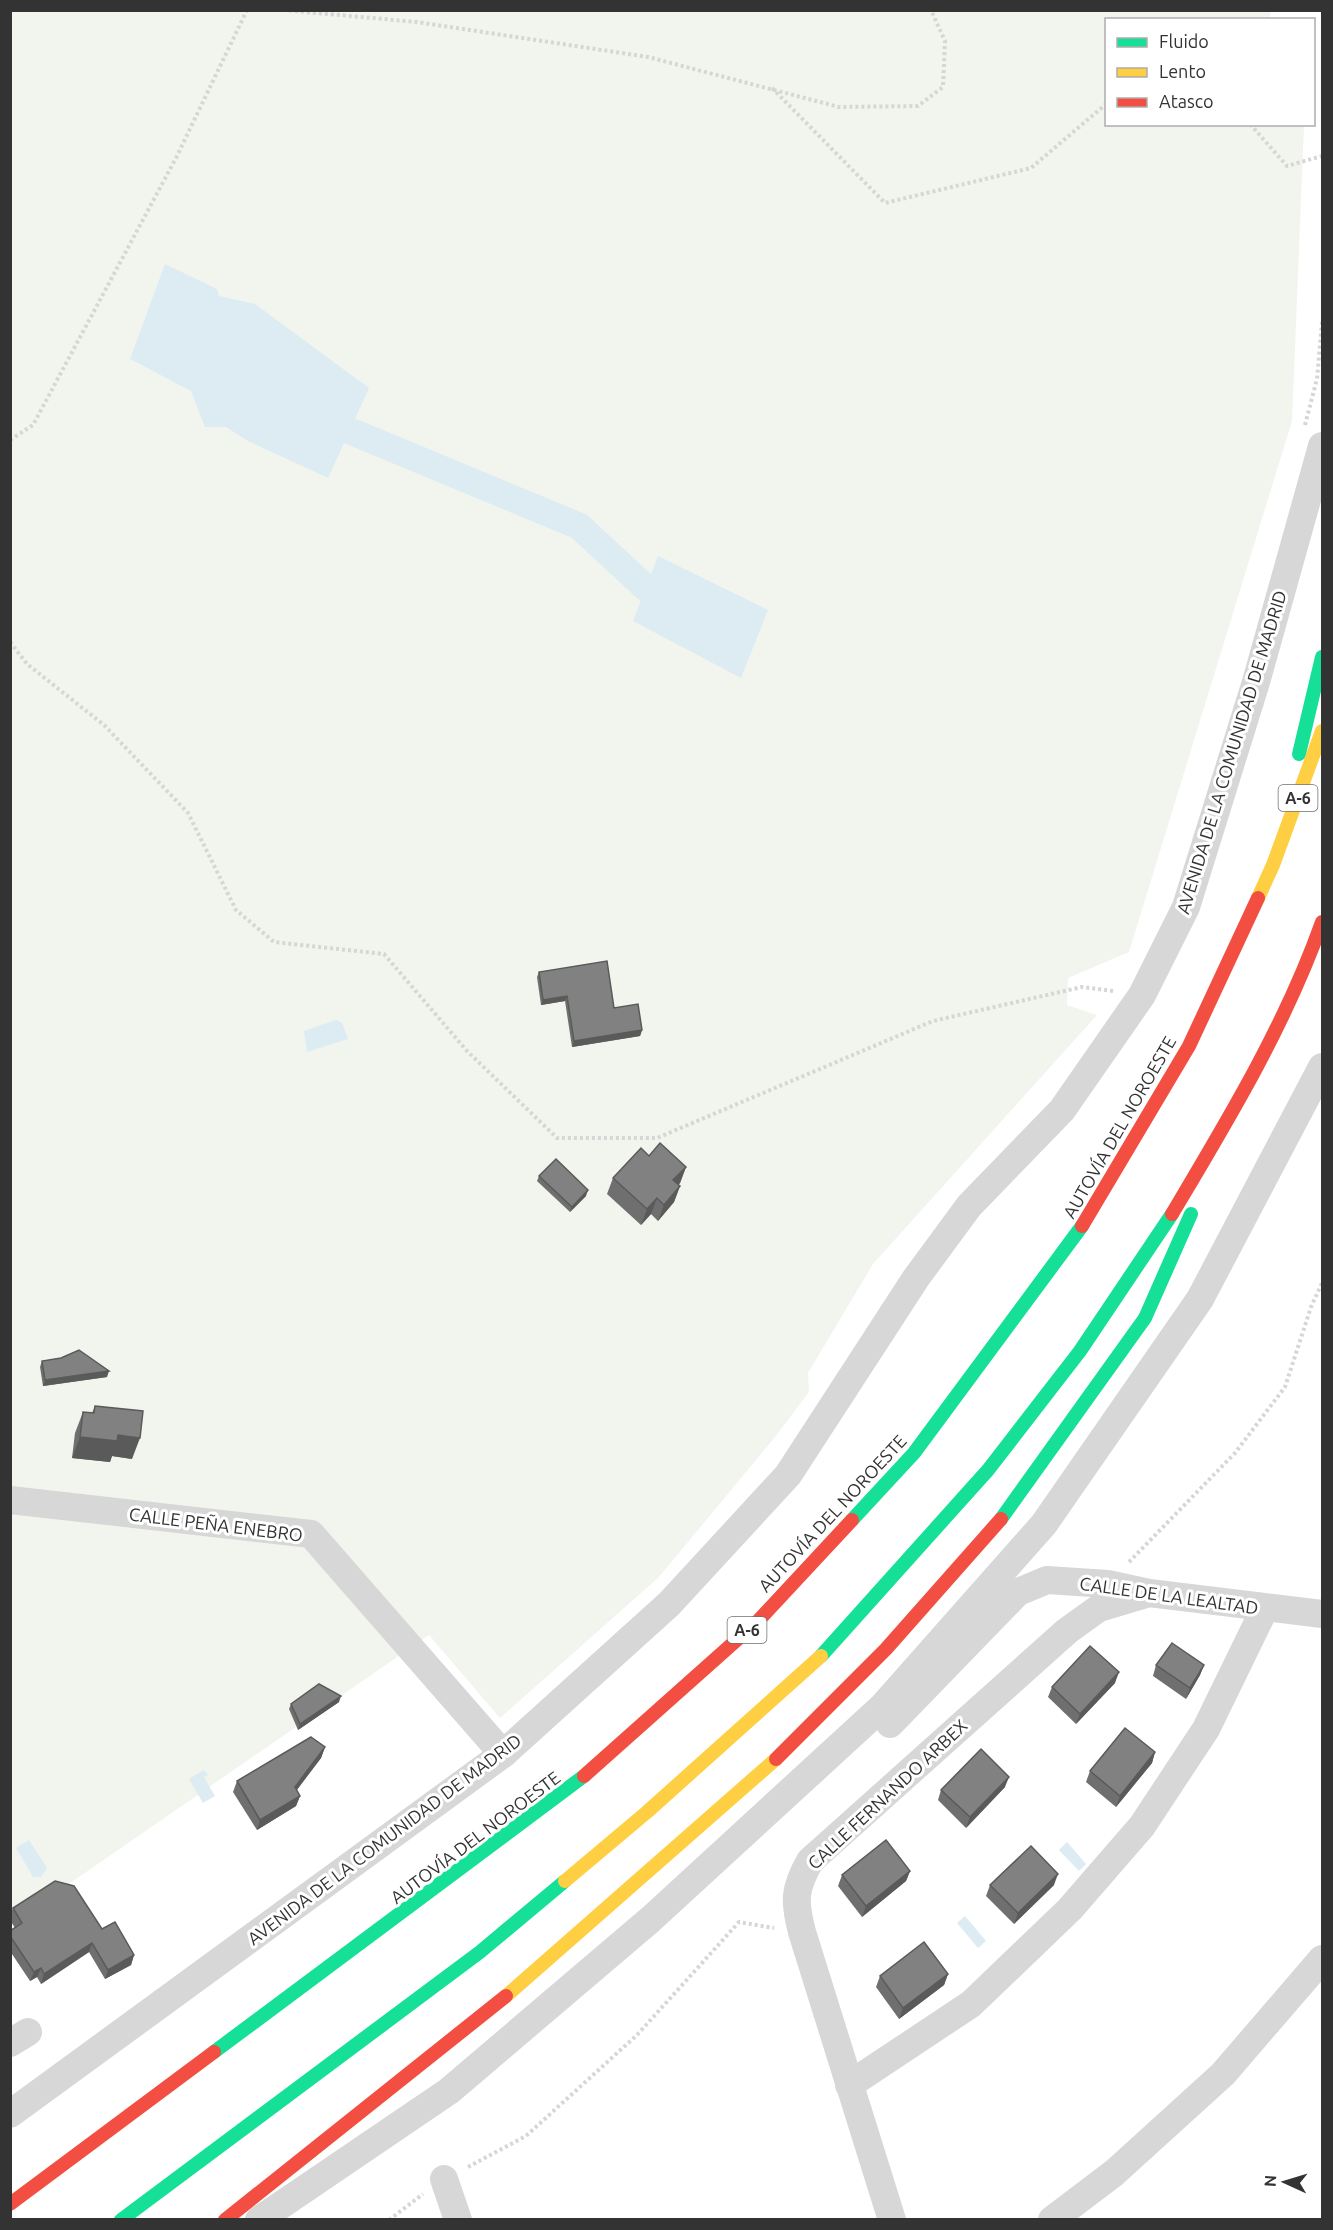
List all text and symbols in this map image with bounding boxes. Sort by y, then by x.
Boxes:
legend [1105,18,1315,126]
text: Fluido [1159,31,1209,51]
text: Lento [1159,61,1206,81]
text: Atasco [1159,91,1214,111]
street label: AVENIDA DE LA COMUNIDAD DE MADRID [1172,588,1290,916]
road number: A-6 [1278,785,1318,811]
street label: AUTOVÍA DEL NOROESTE [1058,1032,1179,1222]
street label: AUTOVÍA DEL NOROESTE [753,1430,910,1596]
street label: CALLE PEÑA ENEBRO [128,1502,304,1545]
street label: CALLE DE LA LEALTAD [1078,1573,1260,1617]
road number: A-6 [728,1617,766,1643]
street label: CALLE FERNANDO ARBEX [803,1715,971,1873]
street label: AVENIDA DE LA COMUNIDAD DE MADRID [243,1730,525,1948]
street label: AUTOVÍA DEL NOROESTE [386,1766,564,1907]
north arrow [1255,2152,1315,2212]
text: N [1261,2174,1279,2188]

